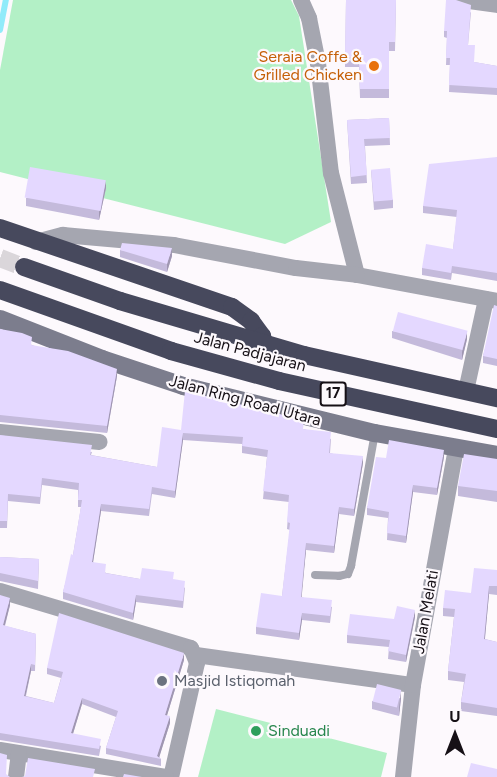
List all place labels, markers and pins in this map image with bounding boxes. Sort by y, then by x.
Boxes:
place label: Seraia Coffe & Grilled Chicken [254,47,362,85]
marker: Seraia Coffe & Grilled Chicken [367,59,381,73]
place label: Masjid Istiqomah [174,671,295,691]
marker: Masjid Istiqomah [155,674,169,688]
place label: Sinduadi [268,721,330,741]
marker: Sinduadi [249,724,263,738]

